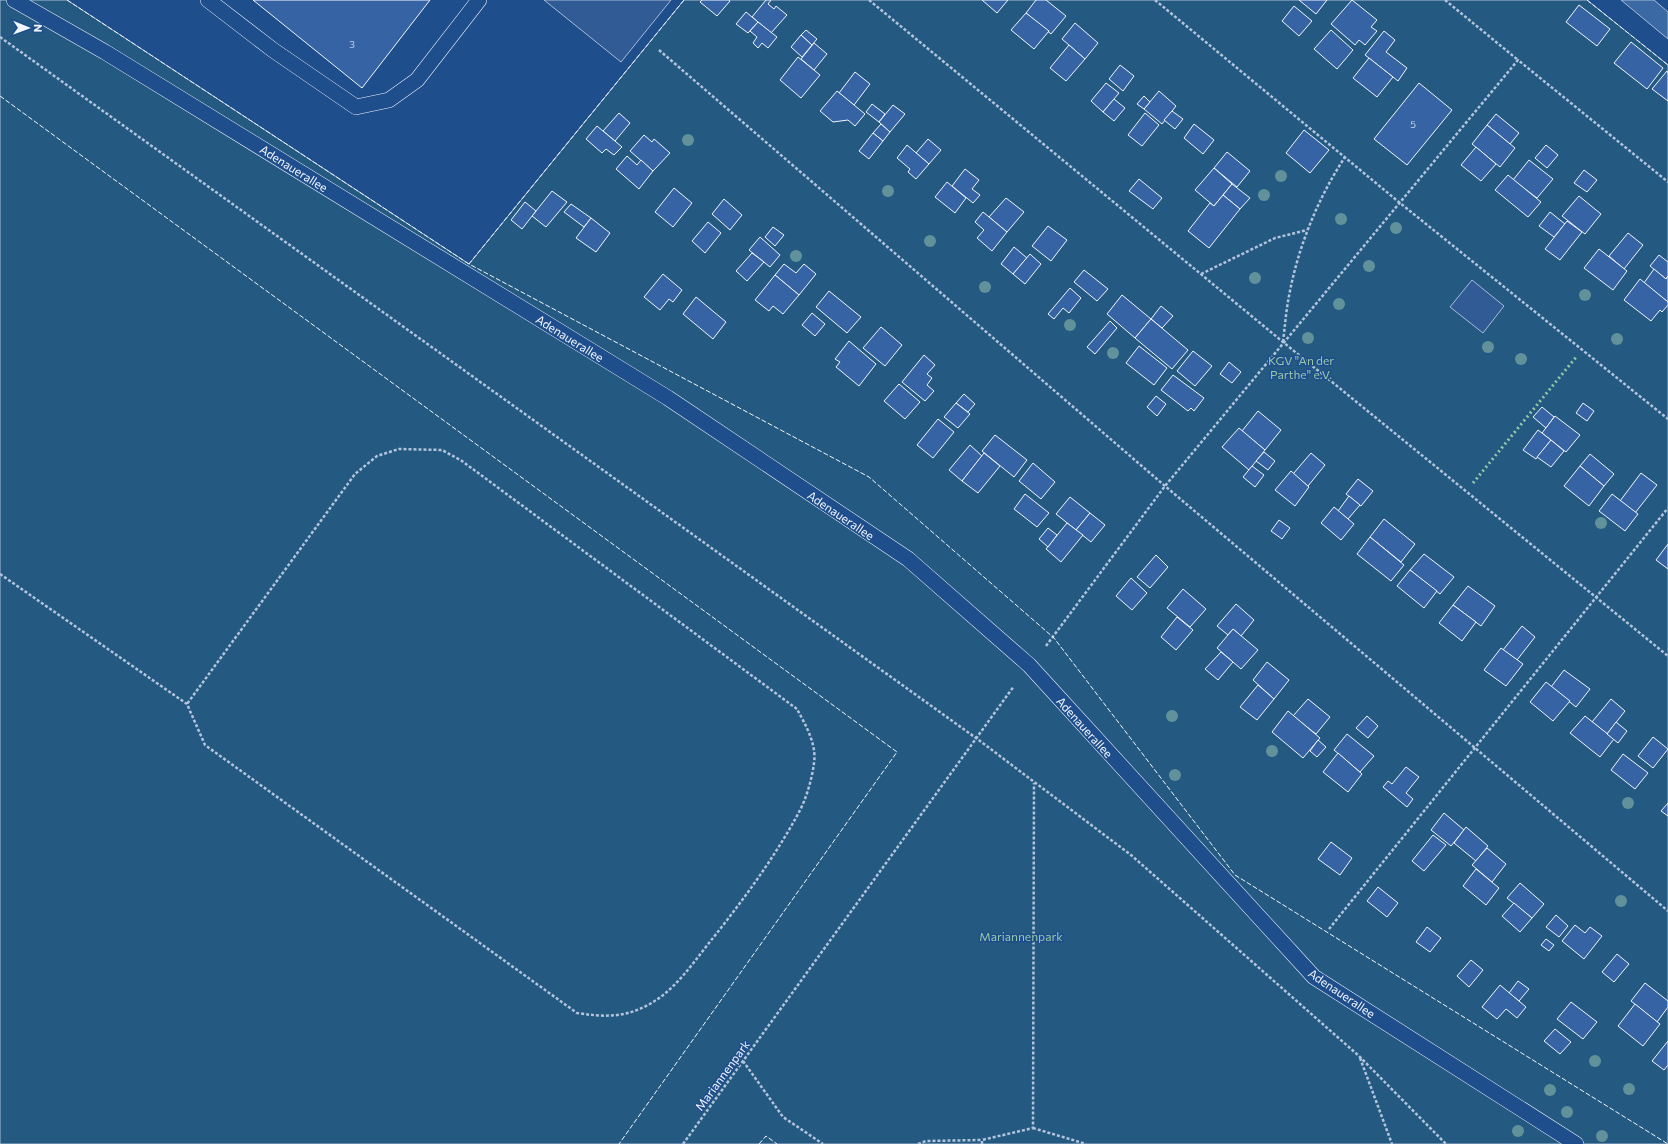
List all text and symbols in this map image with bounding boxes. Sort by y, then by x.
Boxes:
north arrow [8,8,48,48]
text: N [32,24,45,32]
house number: 3 [349,38,355,50]
house number: 5 [1410,118,1416,130]
street label: Adenauerallee [258,142,330,194]
street label: Adenauerallee [534,312,606,364]
park label: KGV "An der Parthe" e.V. [1268,353,1334,381]
street label: Adenauerallee [805,488,877,542]
street label: Adenauerallee [1054,694,1116,760]
park label: Mariannenpark [979,929,1063,943]
street label: Adenauerallee [1306,966,1378,1020]
street label: Mariannenpark [692,1037,752,1113]

